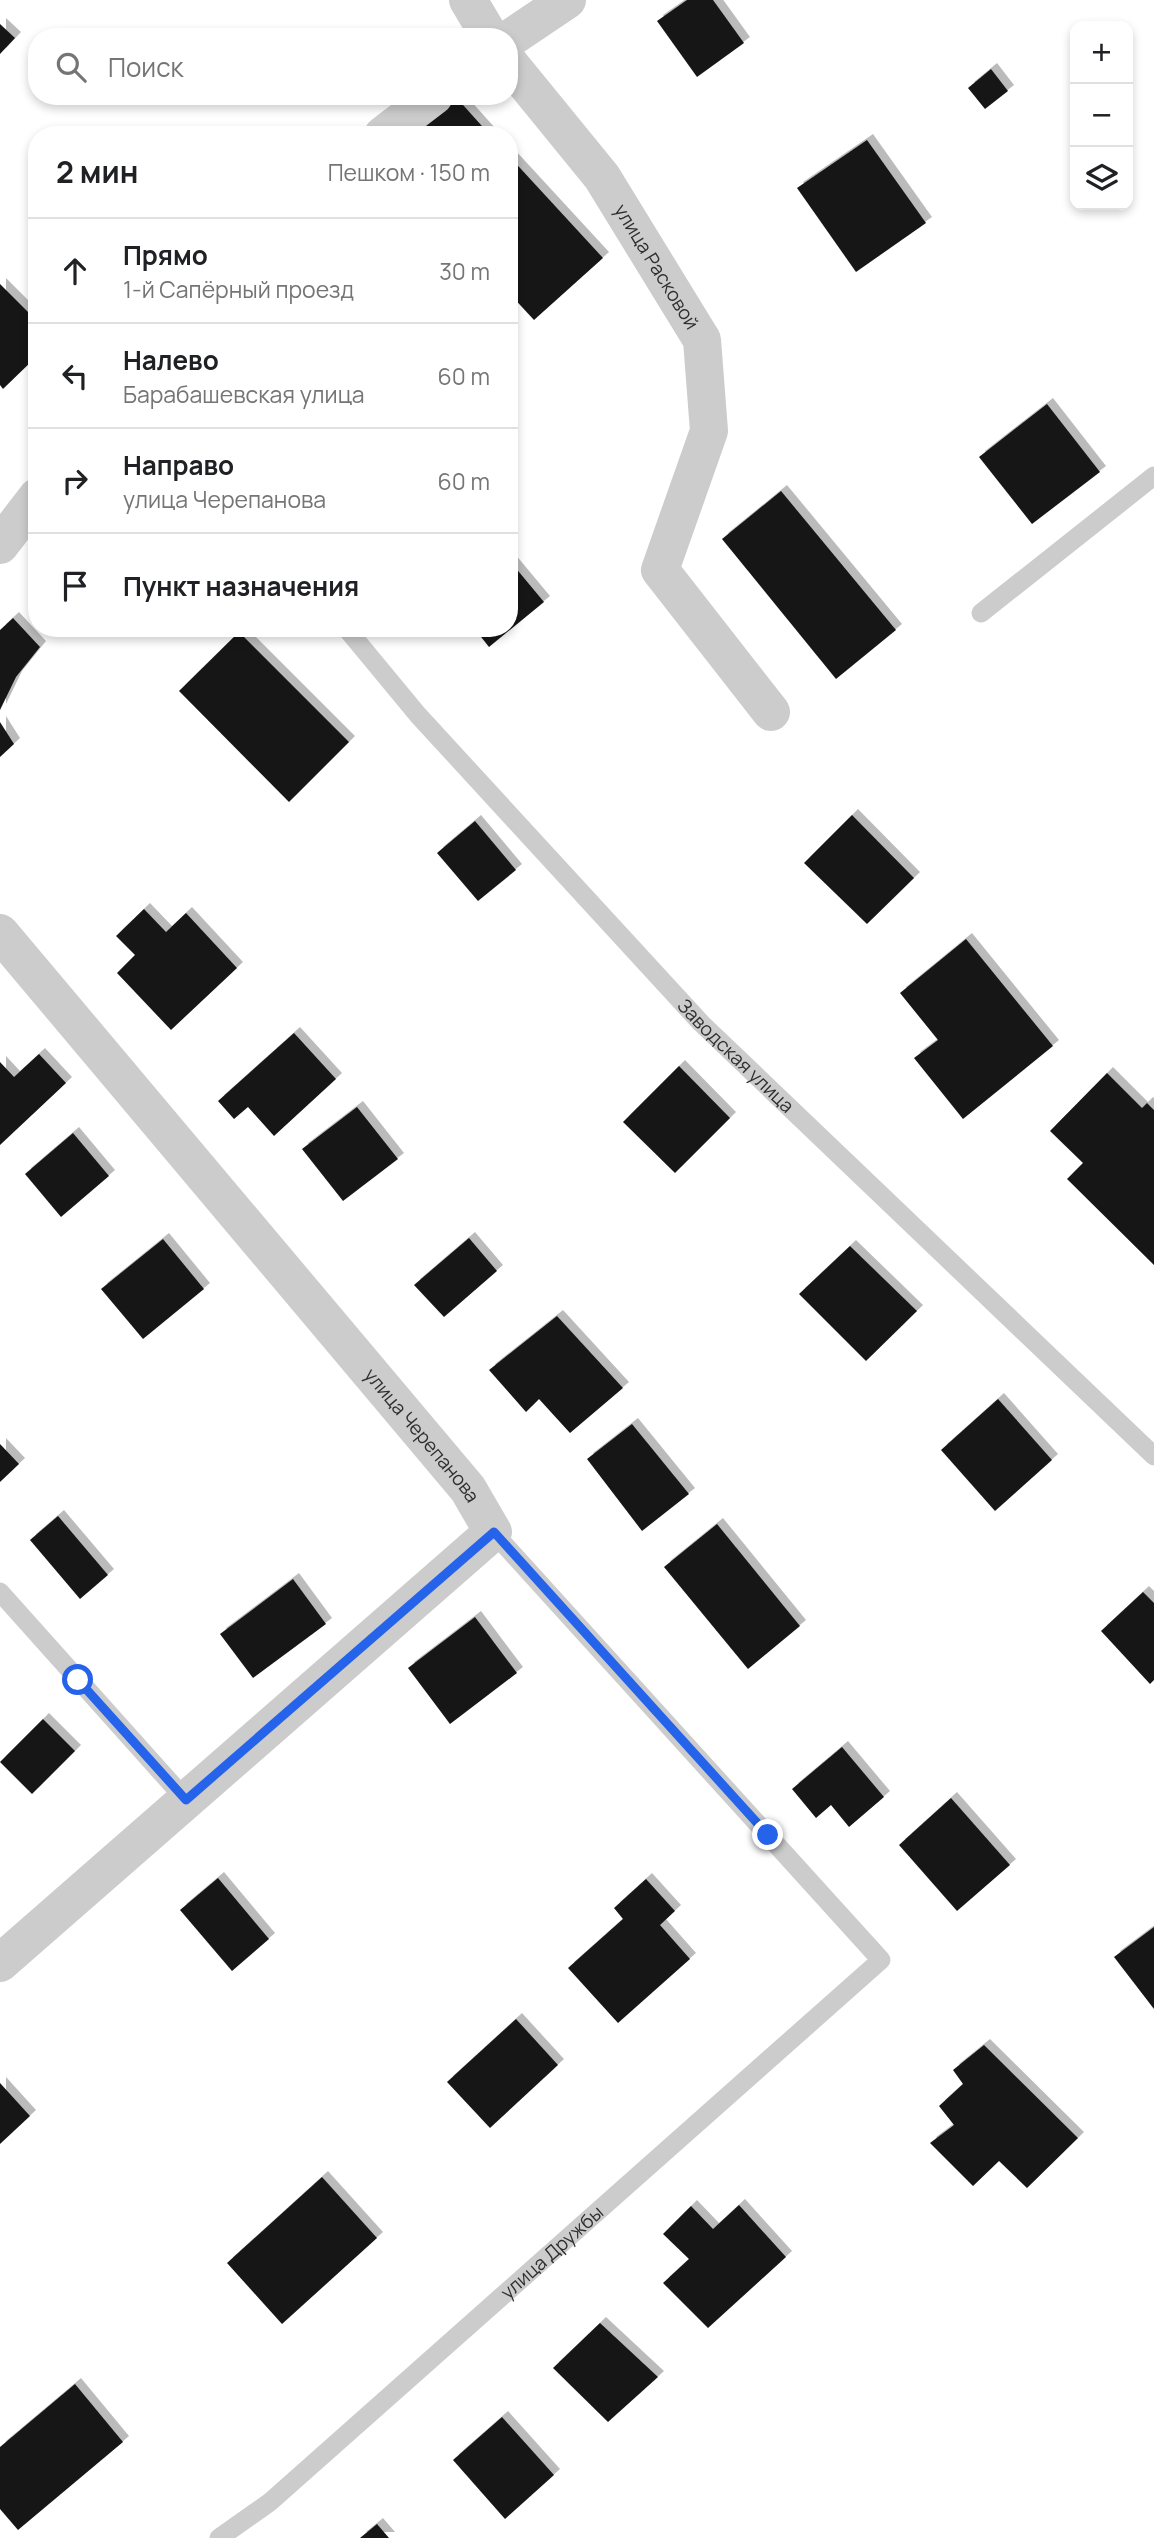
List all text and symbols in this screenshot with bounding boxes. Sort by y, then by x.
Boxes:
map controls [1070,21,1133,210]
button: + [1070,21,1133,84]
search box [28,28,518,105]
icon: search [52,48,90,86]
text: Поиск [108,49,183,85]
button: − [1070,84,1133,147]
button: layers [1070,147,1133,210]
text: 2 мин [56,151,139,192]
text: Пешком · 150 m [328,156,490,188]
street label: улица Расковой [608,199,705,334]
text: Прямо [123,237,208,273]
icon: ahead [56,252,94,290]
text: 30 m [439,255,490,287]
text: 1-й Сапёрный проезд [123,273,354,305]
text: Налево [123,342,219,378]
icon: left [56,357,94,395]
text: 60 m [438,360,490,392]
text: Барабашевская улица [123,378,365,410]
text: Направо [123,447,234,483]
icon: right [56,462,94,500]
text: 60 m [438,465,490,497]
text: улица Черепанова [123,483,326,515]
icon: arrive [56,567,94,605]
text: Пункт назначения [123,568,359,604]
street label: Заводская улица [672,993,800,1118]
street label: улица Черепанова [358,1362,486,1507]
route start [62,1664,93,1695]
route end [752,1819,783,1850]
street label: улица Дружбы [495,2199,609,2305]

